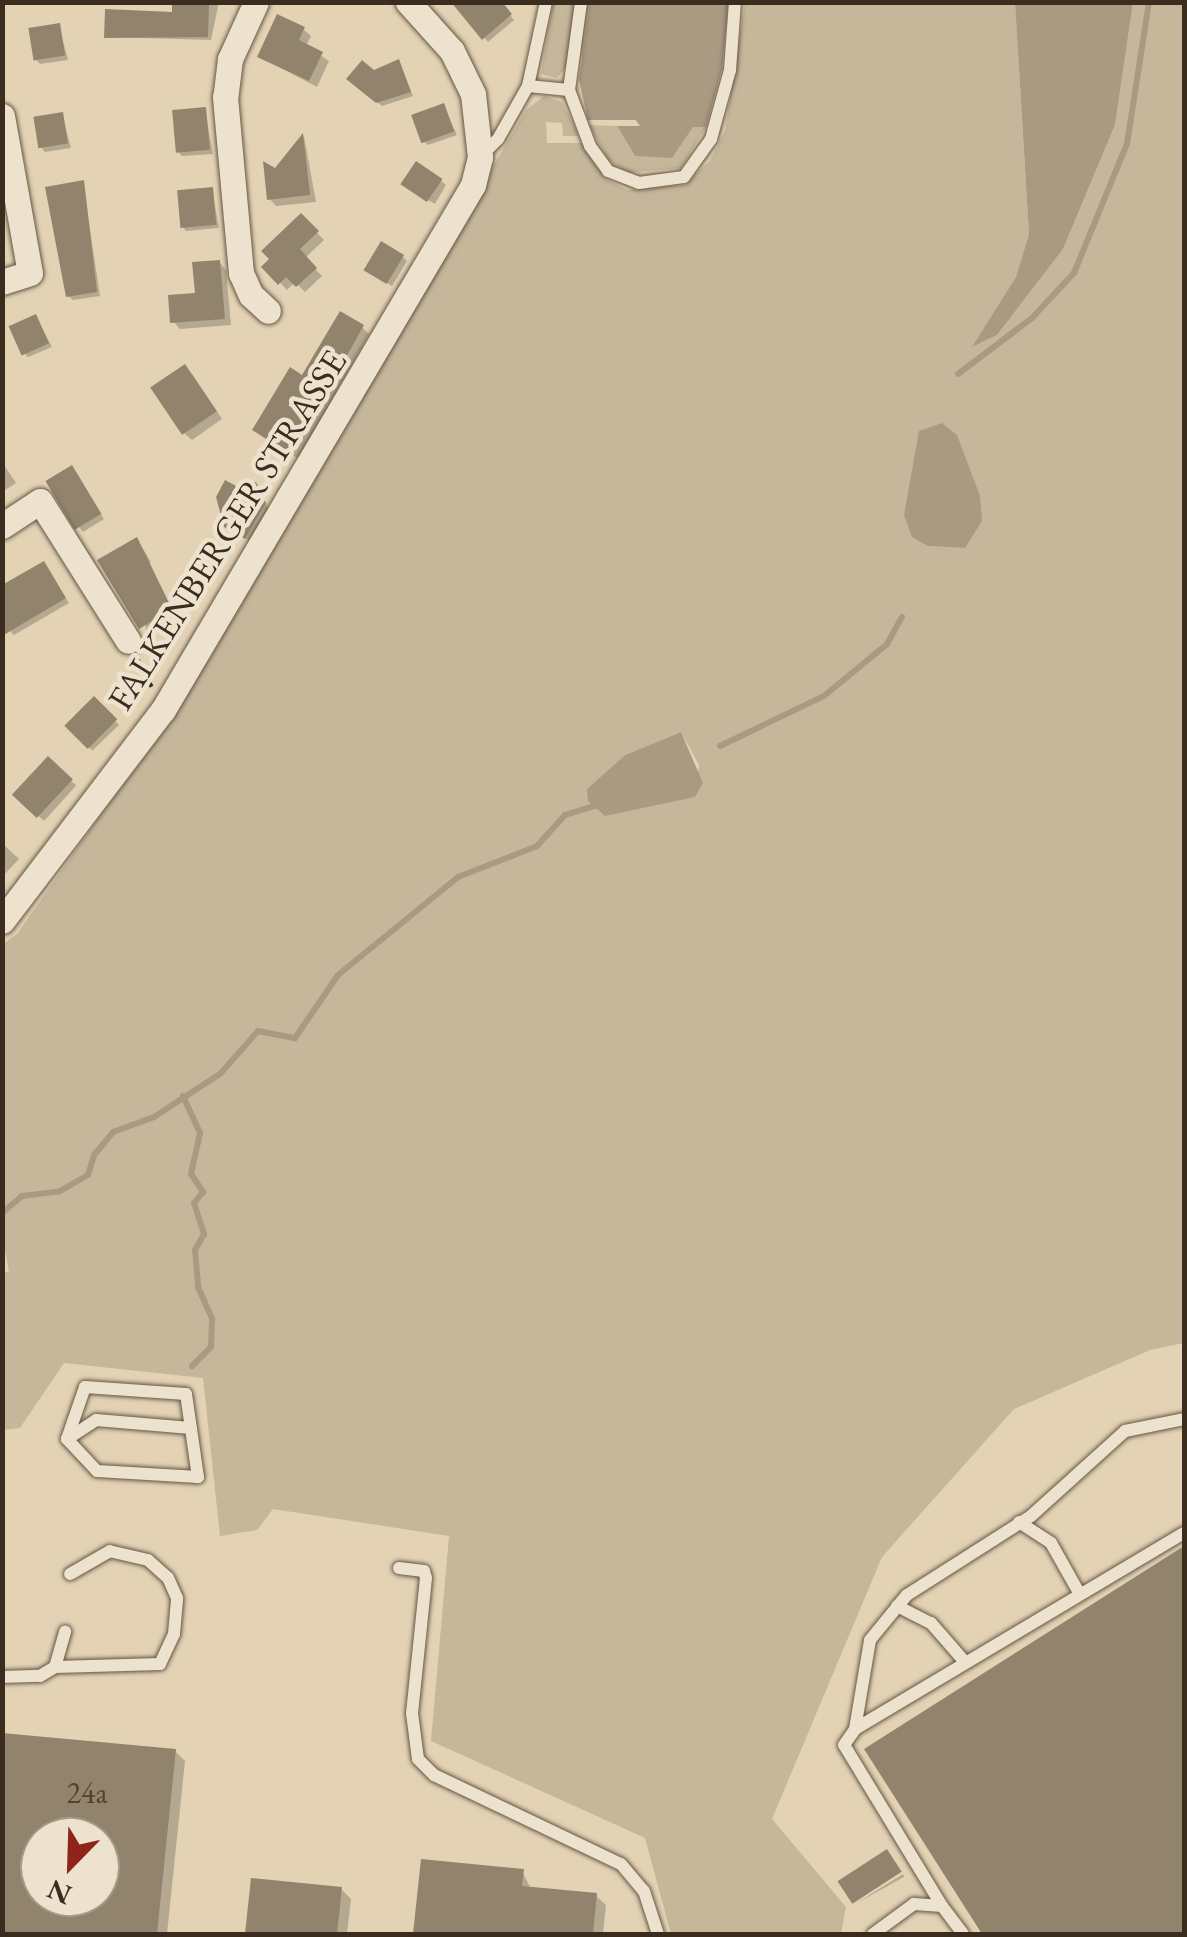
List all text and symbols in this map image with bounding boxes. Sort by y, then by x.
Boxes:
street label: FALKENBERGER STRASSE [99,342,355,718]
house number: 24a [67,1775,107,1811]
north arrow [20,1817,120,1917]
text: N [42,1872,77,1914]

